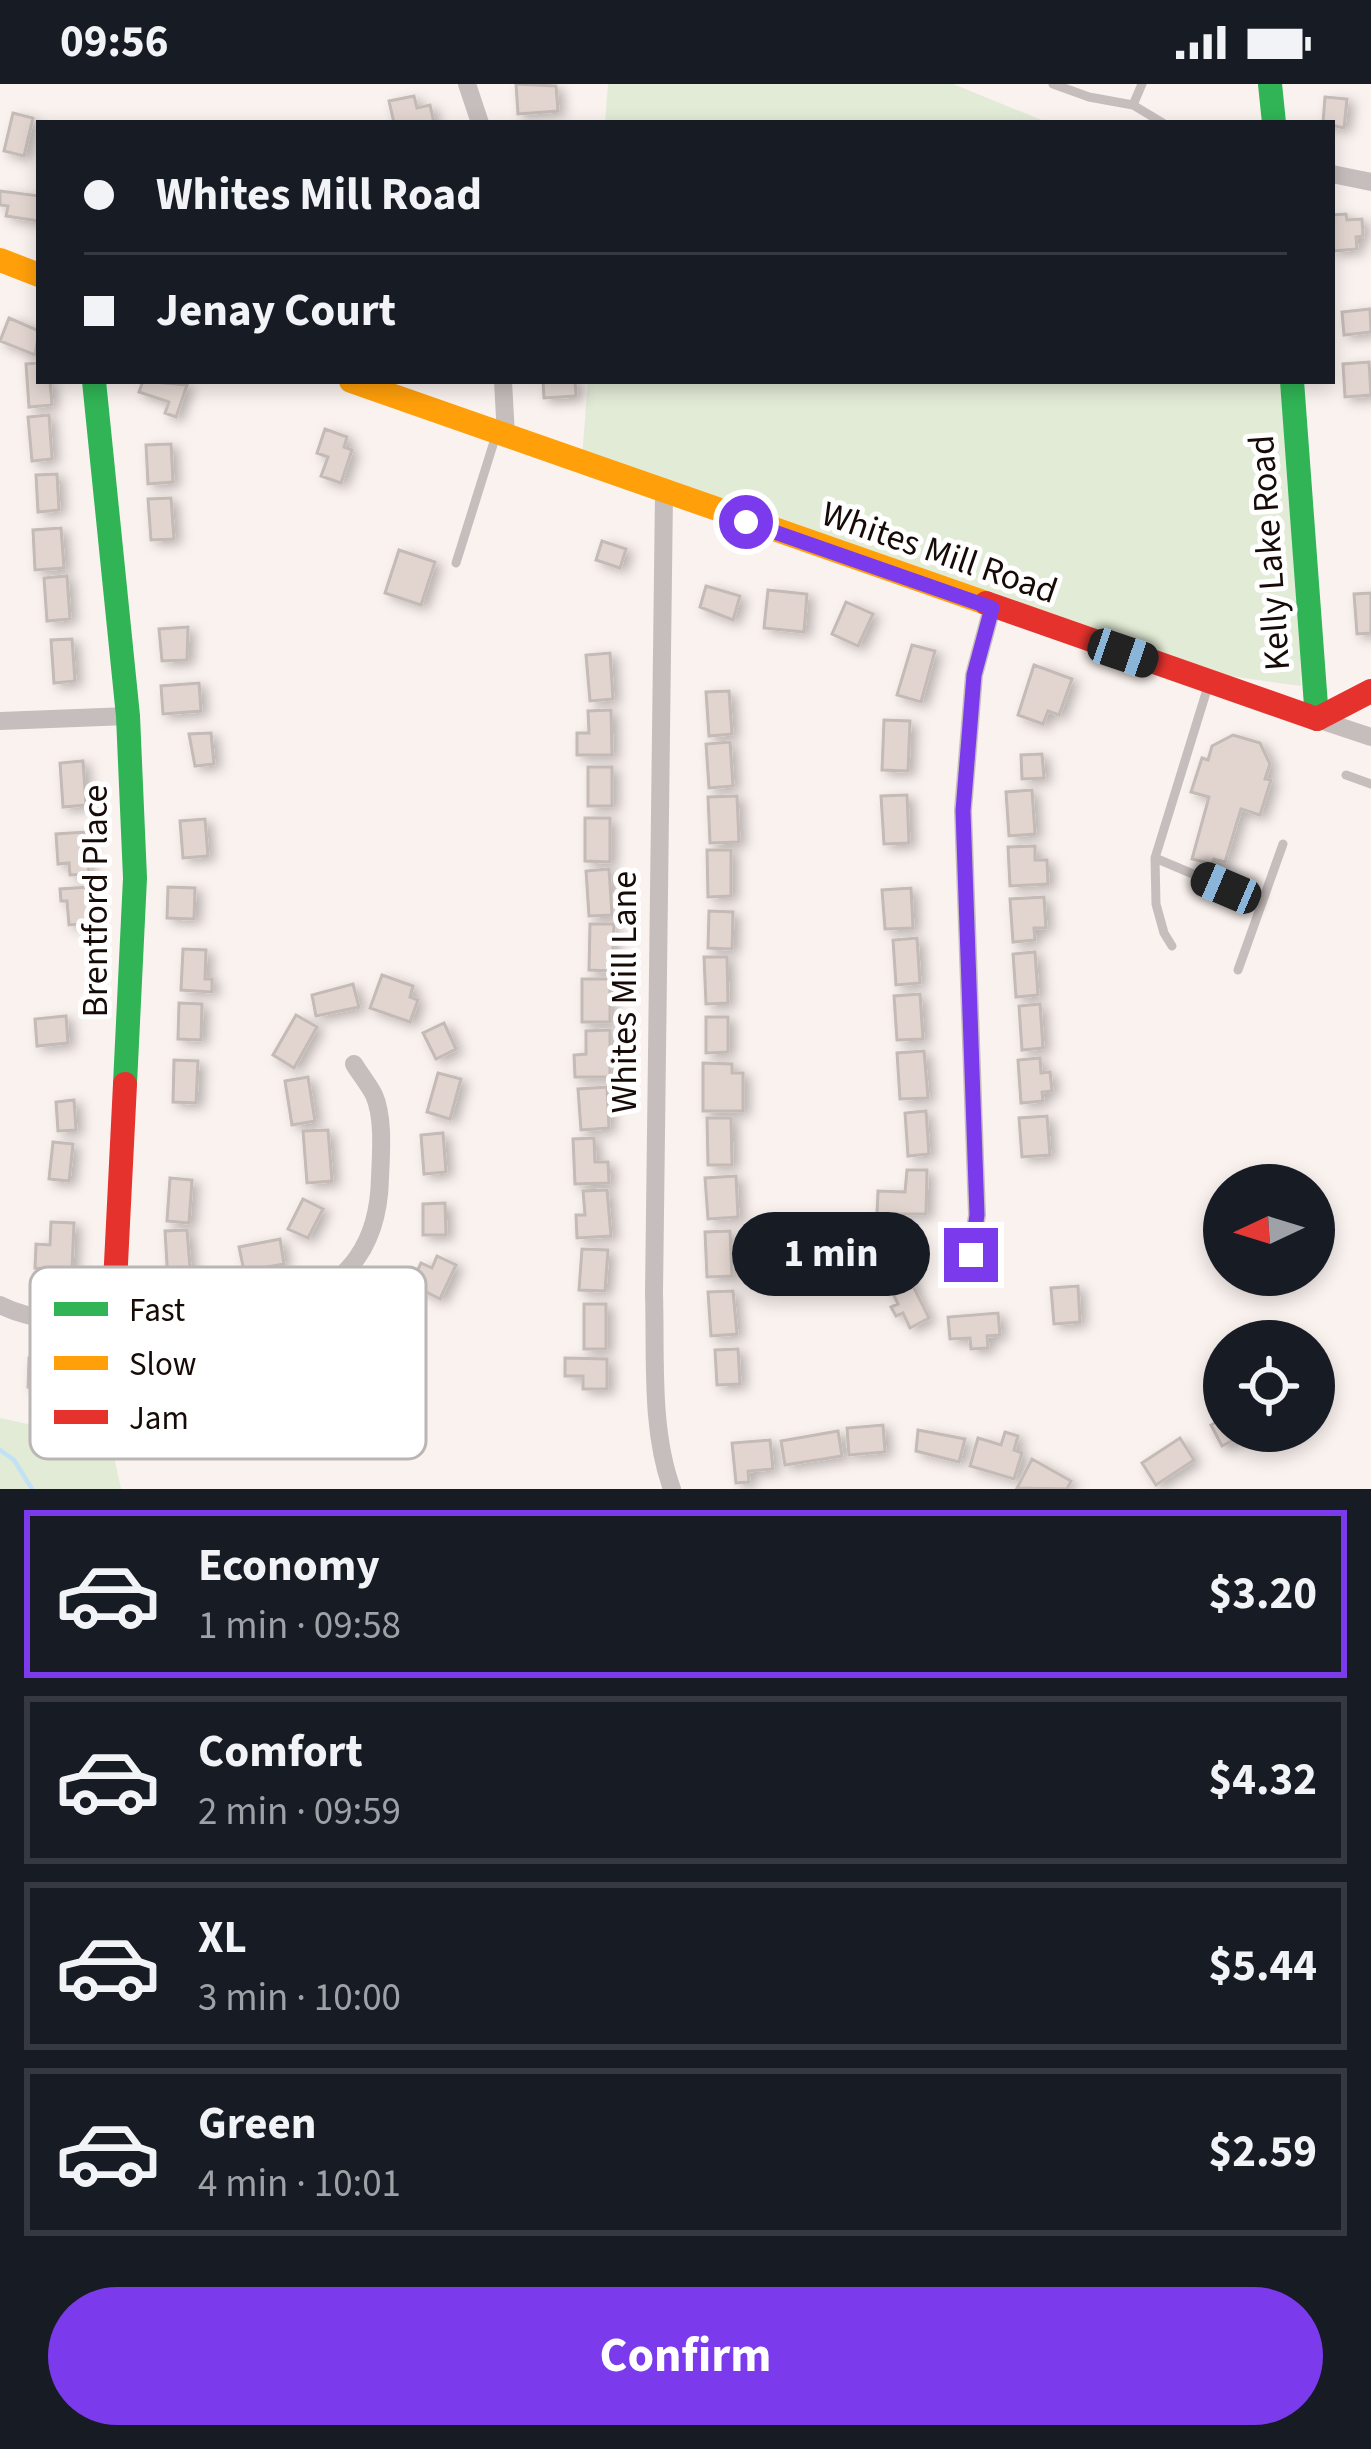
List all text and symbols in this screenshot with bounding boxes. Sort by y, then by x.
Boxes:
text: 09:56 [60,10,169,74]
text: Whites Mill Road [156,163,482,227]
text: Jenay Court [156,279,396,343]
street label: Kelly Lake Road [1236,433,1303,672]
street label: Whites Mill Road [815,488,1064,617]
route start [719,495,773,549]
car [1083,624,1163,682]
street label: Brentford Place [70,785,121,1017]
car [1186,857,1266,919]
street label: Whites Mill Lane [599,871,650,1113]
north arrow [1203,1164,1335,1296]
map controls [1203,1164,1335,1452]
callout: 1 min [731,1213,929,1297]
text: 1 min [784,1226,878,1282]
route end [944,1228,998,1282]
legend [30,1267,426,1459]
text: Fast [129,1287,185,1334]
button: locate [1203,1320,1335,1452]
text: Slow [129,1341,197,1388]
text: Jam [129,1395,189,1442]
text: Economy [198,1534,380,1598]
icon: car [54,1540,162,1648]
text: $3.20 [1208,1562,1317,1626]
text: 1 min · 09:58 [198,1598,401,1654]
text: Comfort [198,1720,363,1784]
icon: car [54,1726,162,1834]
text: $4.32 [1208,1748,1317,1812]
text: 2 min · 09:59 [198,1784,401,1840]
text: XL [198,1906,247,1970]
icon: car [54,1912,162,2020]
text: $5.44 [1208,1934,1317,1998]
text: 3 min · 10:00 [198,1970,401,2026]
text: Green [198,2092,317,2156]
icon: car [54,2098,162,2206]
text: $2.59 [1208,2120,1317,2184]
text: 4 min · 10:01 [198,2156,401,2212]
button: Confirm [48,2287,1323,2425]

